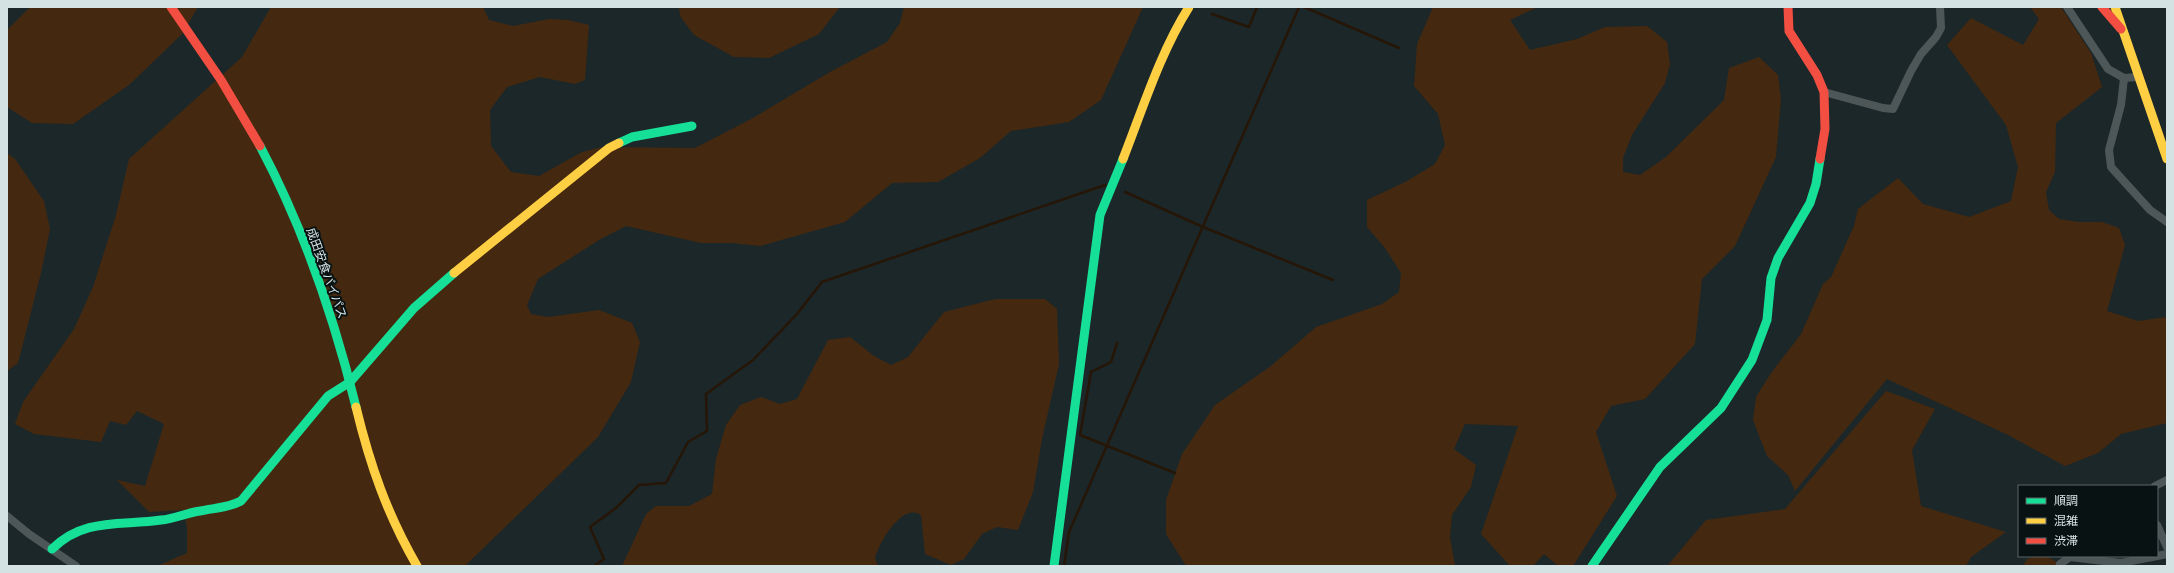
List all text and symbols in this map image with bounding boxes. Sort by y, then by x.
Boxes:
street label: 成田安食バイパス [304,225,350,321]
legend [2018,485,2158,557]
text: 順調 [2054,493,2078,508]
text: 混雑 [2054,513,2078,528]
text: 渋滞 [2054,533,2078,548]

